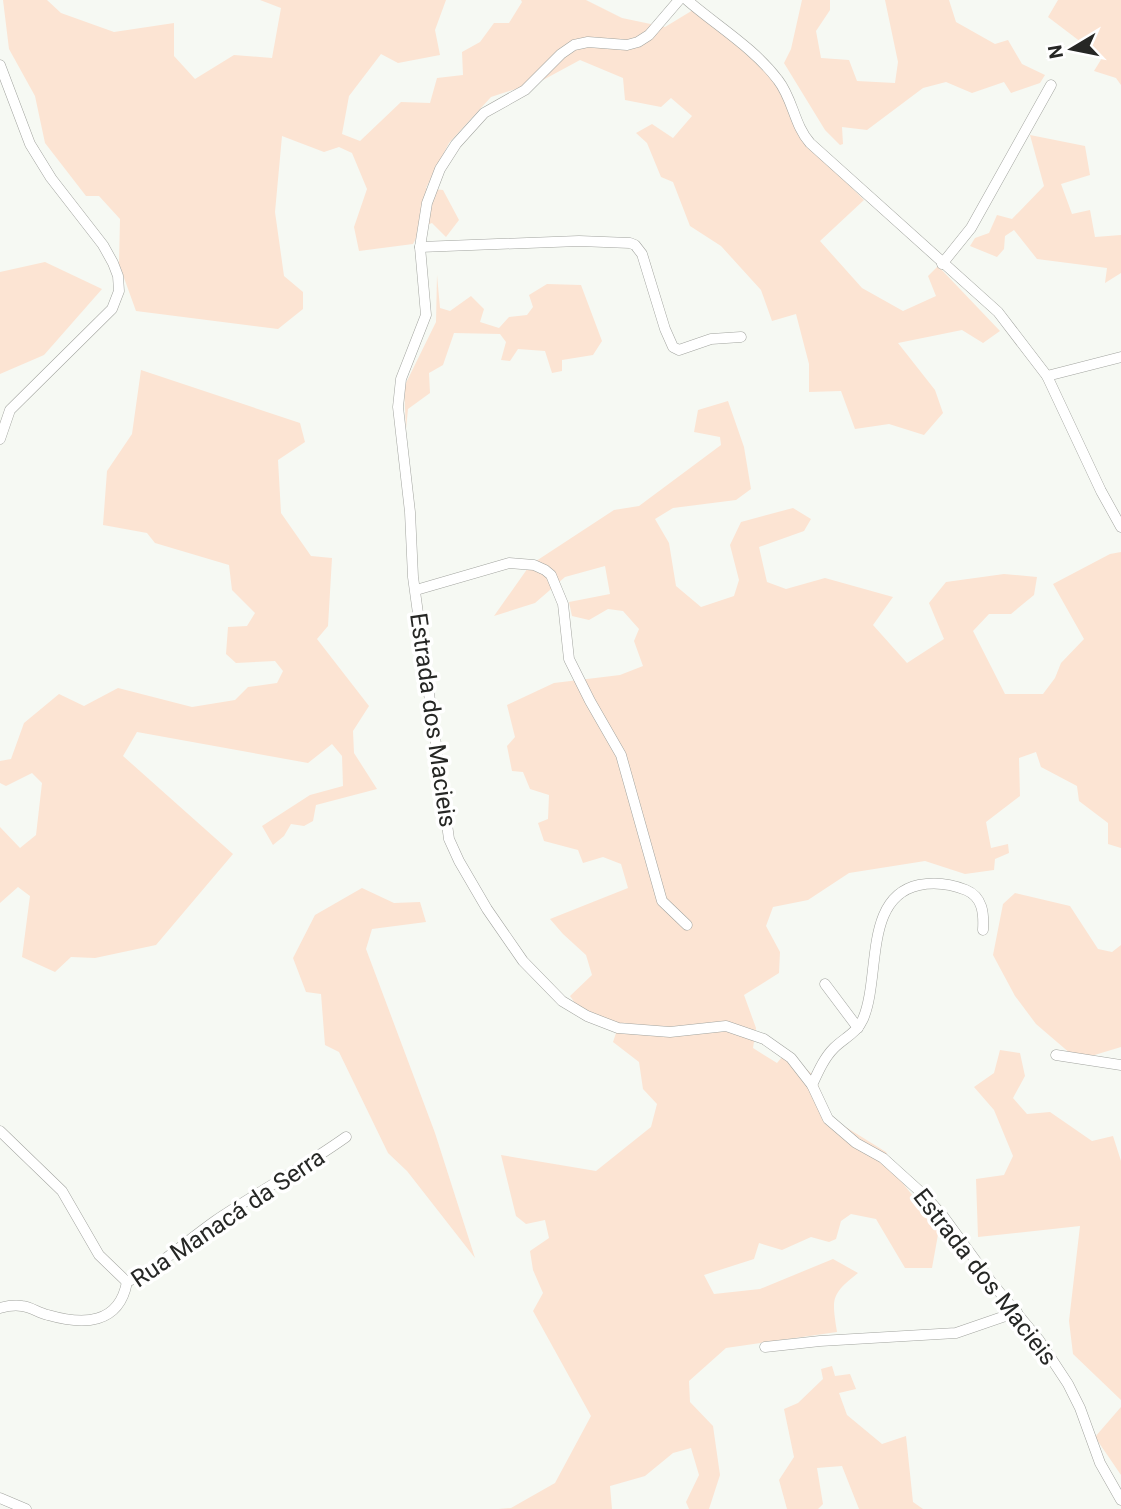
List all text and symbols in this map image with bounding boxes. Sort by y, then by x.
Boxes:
north arrow [1037,14,1107,84]
text: N [1043,43,1068,60]
street label: Estrada dos Macieis [404,611,462,829]
street label: Rua Manacá da Serra [126,1143,330,1293]
street label: Estrada dos Macieis [907,1183,1063,1371]

